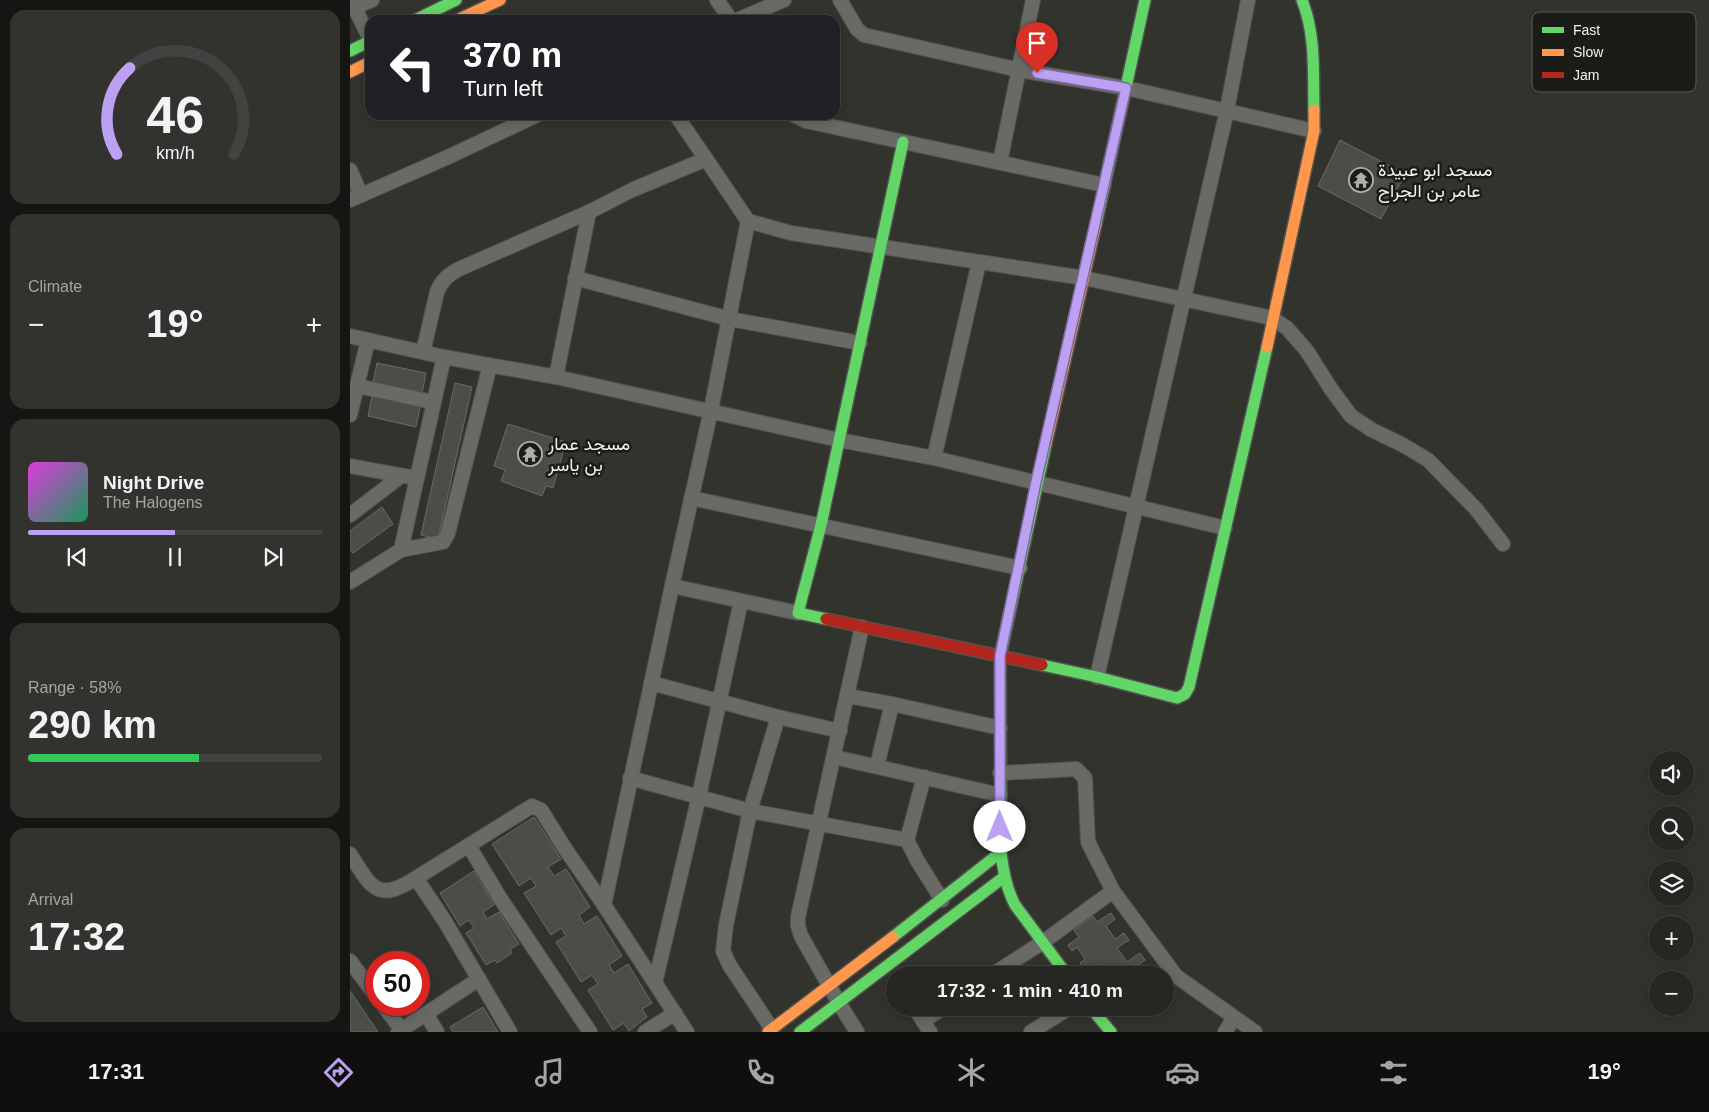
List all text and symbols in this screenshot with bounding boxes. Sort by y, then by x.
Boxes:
legend [1532,12,1696,92]
pin [1016,22,1058,73]
text: Fast [1573,22,1600,38]
icon: arrive [1023,29,1051,57]
icon: left [380,35,445,100]
text: 370 m [463,35,562,74]
text: Slow [1573,44,1604,60]
text: Jam [1573,67,1599,83]
text: Turn left [463,76,543,101]
text: 46 [146,86,204,144]
text: km/h [156,143,194,163]
place label: مسجد ابو عبيدة عامر بن الجراح [1378,160,1492,203]
temple icon: مسجد ابو عبيدة عامر بن الجراح [1348,167,1374,193]
text: Climate [28,278,82,295]
text: 19° [146,303,204,345]
text: − [28,309,44,340]
text: + [306,309,322,340]
place label: مسجد عمار بن ياسر [547,434,630,476]
temple icon: مسجد عمار بن ياسر [517,441,543,467]
text: Night Drive [103,472,204,493]
text: The Halogens [103,494,203,511]
icon: previous [63,543,91,571]
icon: pause [161,543,189,571]
icon: next [259,543,287,571]
text: Range · 58% [28,679,121,696]
text: 290 km [28,704,157,746]
map controls [1649,751,1694,1016]
button: sound [1649,751,1694,796]
position arrow [973,800,1025,852]
button: search [1649,806,1694,851]
button: layers [1649,861,1694,906]
text: Arrival [28,891,73,908]
text: 17:32 [28,916,125,958]
button: + [1649,916,1694,961]
speed limit sign: 50 [365,951,430,1016]
button: − [1649,971,1694,1016]
text: 17:32 · 1 min · 410 m [937,980,1123,1001]
icon: directions [321,1055,356,1090]
icon: music [532,1055,567,1090]
icon: phone [743,1055,778,1090]
icon: climate [954,1055,989,1090]
icon: car [1165,1055,1200,1090]
icon: filters [1376,1055,1411,1090]
text: 17:31 [88,1059,144,1084]
text: 19° [1588,1059,1621,1084]

